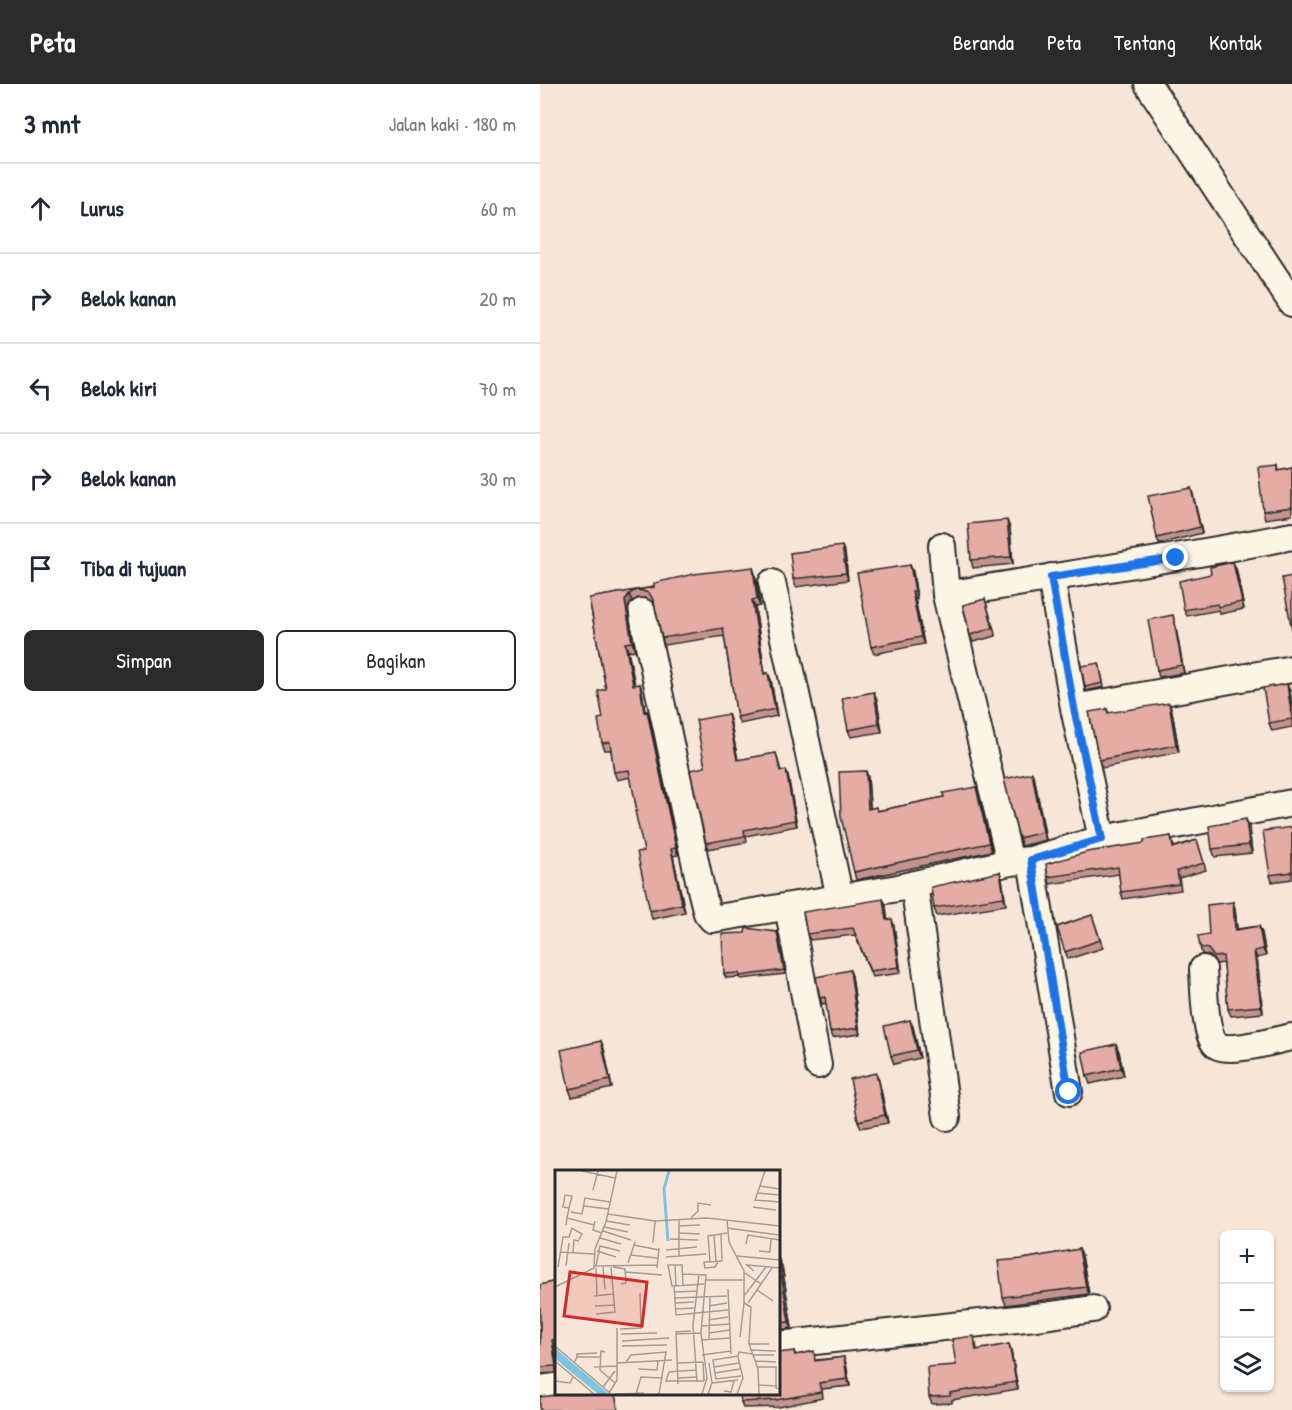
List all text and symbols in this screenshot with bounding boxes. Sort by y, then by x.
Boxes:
text: Peta [30,23,75,61]
text: Beranda [953,28,1014,57]
text: Peta [1047,28,1081,57]
text: Tentang [1114,28,1176,57]
text: Kontak [1209,28,1262,57]
text: 3 mnt [24,106,80,141]
text: Jalan kaki · 180 m [389,110,516,137]
icon: ahead [24,192,57,225]
text: Lurus [81,193,124,223]
text: 60 m [481,195,516,222]
icon: right [24,282,57,315]
text: Belok kanan [81,283,176,313]
text: 20 m [479,285,516,312]
icon: left [24,372,57,405]
text: Belok kiri [81,373,157,403]
text: 70 m [479,375,516,402]
icon: right [24,462,57,495]
text: Belok kanan [81,463,176,493]
text: 30 m [480,465,516,492]
route end [1162,544,1188,570]
icon: arrive [24,552,57,585]
text: Tiba di tujuan [81,553,186,583]
button: Simpan [24,630,264,691]
button: Bagikan [276,630,516,691]
route start [1055,1078,1081,1104]
inset map [555,1170,780,1395]
map controls [1220,1230,1274,1392]
button: + [1220,1230,1274,1284]
button: − [1220,1284,1274,1338]
button: layers [1220,1338,1274,1392]

